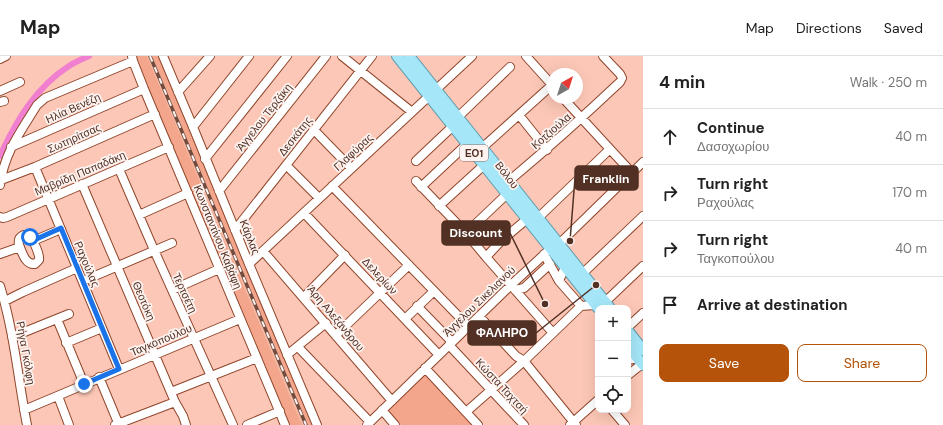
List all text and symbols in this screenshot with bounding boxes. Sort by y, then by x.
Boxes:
text: Map [20,15,60,40]
text: Map [746,19,774,37]
text: Directions [796,19,862,37]
text: Saved [884,19,923,37]
north arrow [547,68,583,104]
text: 4 min [659,71,705,93]
text: Walk · 250 m [850,74,927,91]
street label: Άγγελου Τερζάκη [233,80,295,154]
street label: Ηλία Βενέζη [43,90,103,126]
street label: Κοτζιούλα [528,109,574,152]
street label: Δεσκάτης [275,113,315,159]
text: Continue [697,118,765,138]
street label: Σωτηρίτσας [45,120,103,156]
icon: ahead [659,126,681,148]
text: 40 m [895,128,927,145]
street label: Γλαφύρας [330,130,376,174]
text: Δασοχωρίου [697,138,769,155]
road number: ΕΟ1 [460,145,488,161]
street label: Μαβρίδη Παπαδάκη [32,147,128,199]
street label: Βόλου [492,159,522,191]
callout: Franklin [575,166,638,190]
text: Franklin [583,171,629,187]
text: Turn right [697,174,768,194]
icon: right [659,182,681,204]
street label: Κωνσταντίνου Καβάφη [191,183,245,291]
text: 170 m [892,184,927,201]
text: Ραχούλας [697,194,754,211]
street label: Κάρλας [237,217,263,257]
callout: Discount [442,221,510,245]
text: Discount [450,225,502,241]
route start [21,228,39,246]
text: Turn right [697,230,768,250]
icon: right [659,238,681,260]
street label: Ραχούλας [71,239,103,289]
text: 40 m [895,240,927,257]
text: Ταγκοπούλου [697,250,774,267]
street label: Δελερίων [359,255,401,298]
street label: Άγγελου Σικελιανού [440,263,518,339]
street label: Τερτσέτη [170,271,200,315]
street label: Θεοτόκη [129,279,159,323]
street label: Άρη Αλεξάνδρου [304,282,368,354]
icon: arrive [659,294,681,316]
text: Arrive at destination [697,295,848,315]
map controls [595,305,631,413]
button: + [595,305,631,341]
street label: Ρήγα Γκόλφη [14,320,38,386]
street label: Ταγκοπούλου [128,321,194,359]
callout: ΦΑΛΗΡΟ [468,321,536,345]
text: ΦΑΛΗΡΟ [476,325,528,341]
button: − [595,341,631,377]
button: Save [659,344,789,382]
button: Share [797,344,927,382]
street label: Κώστα Ταχτσή [473,355,531,417]
route end [75,375,93,393]
button: locate [595,377,631,413]

